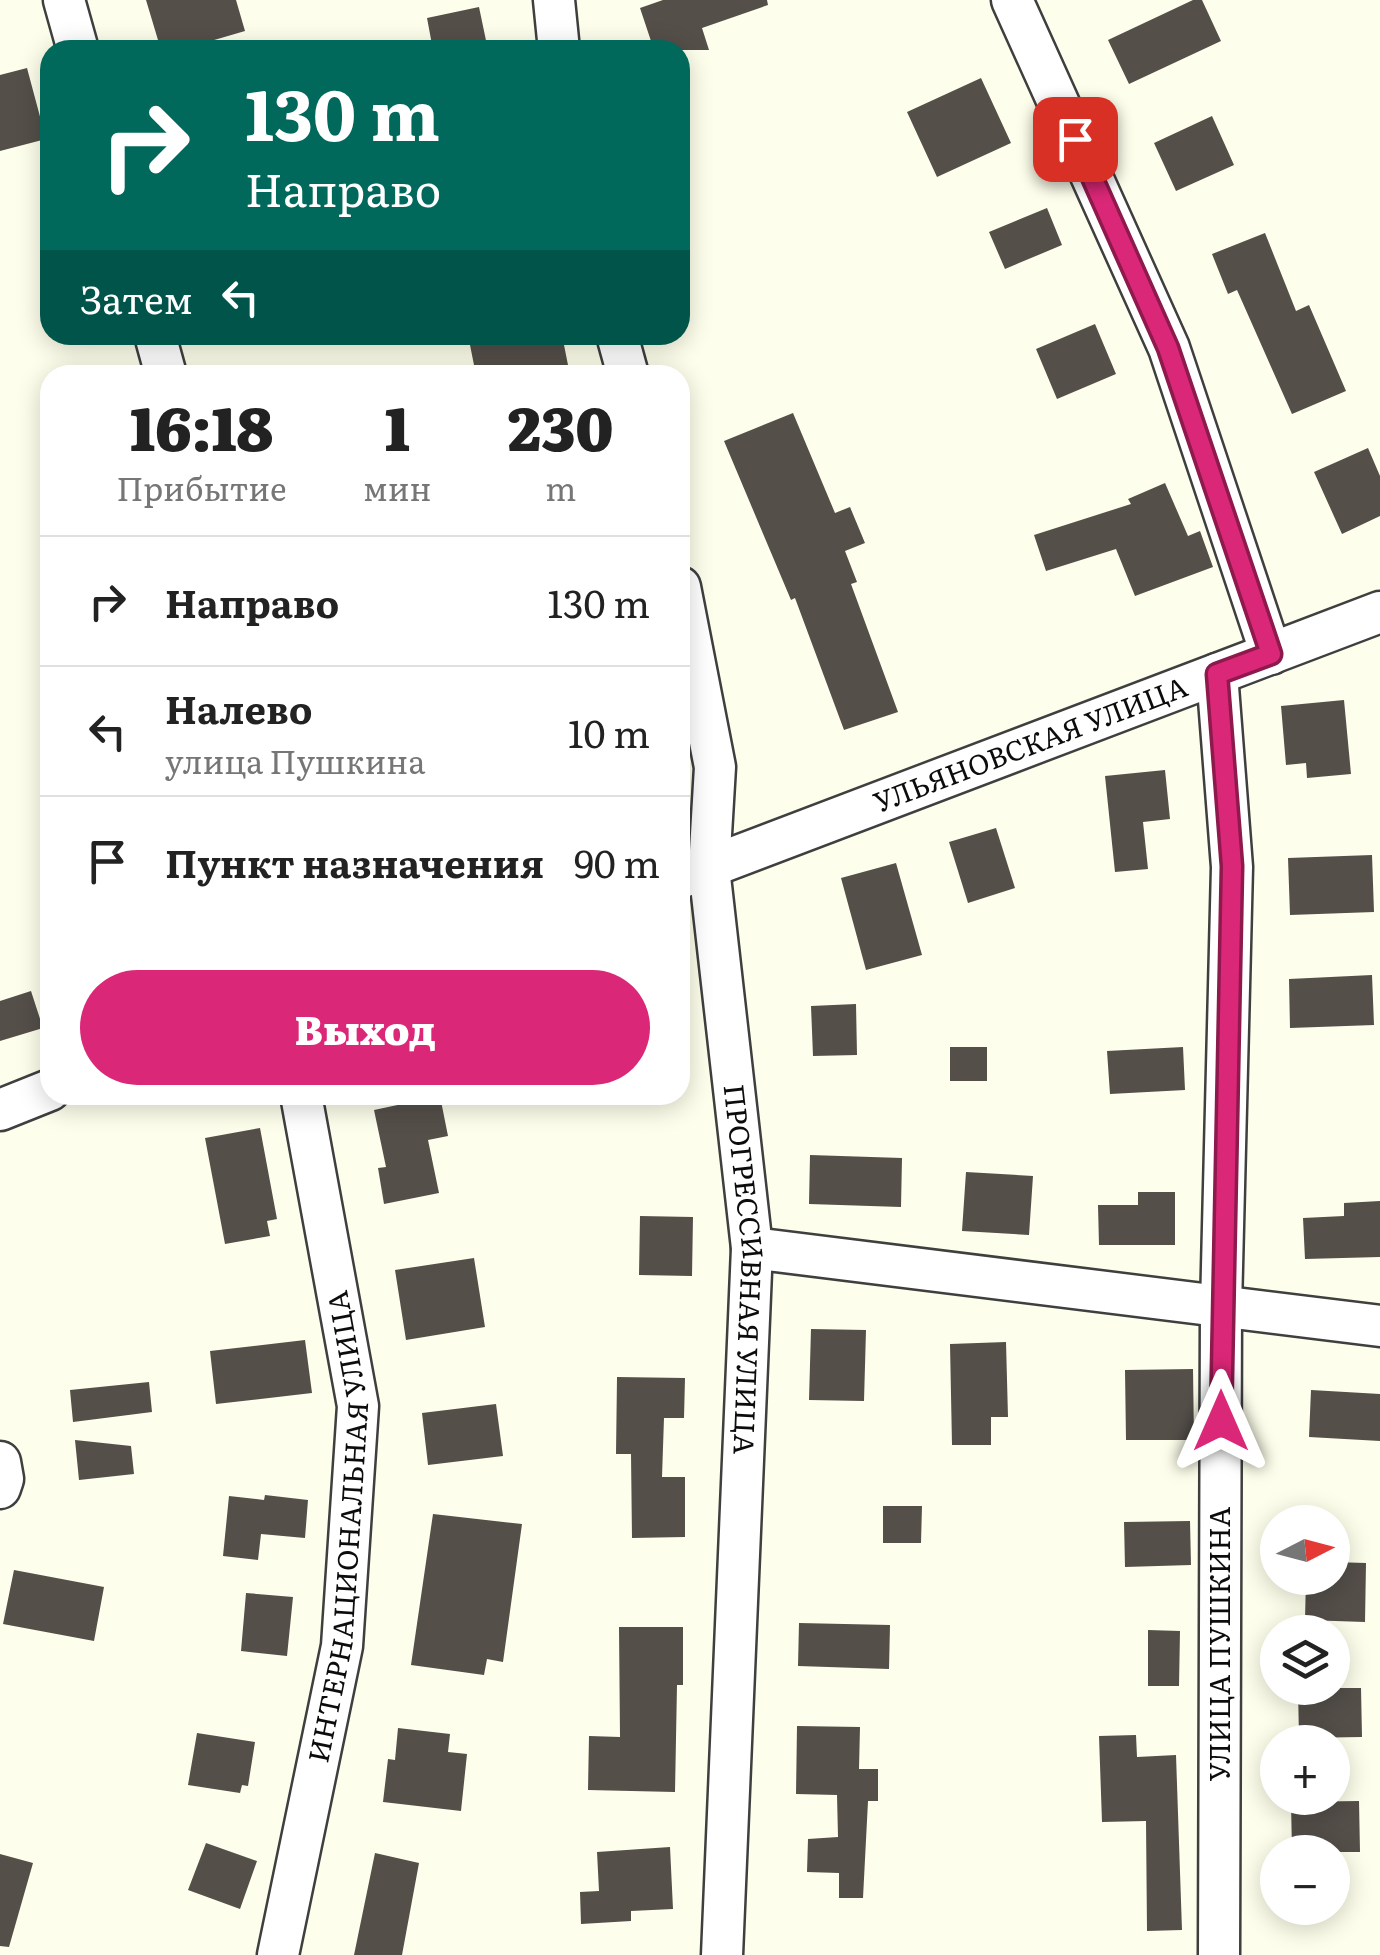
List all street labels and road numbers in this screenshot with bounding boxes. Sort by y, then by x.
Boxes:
street label: УЛЬЯНОВСКАЯ УЛИЦА [867,664,1193,822]
street label: ПРОГРЕССИВНАЯ УЛИЦА [715,1082,776,1456]
street label: ИНТЕРНАЦИОНАЛЬНАЯ УЛИЦА [295,1287,377,1766]
street label: УЛИЦА ПУШКИНА [1197,1506,1239,1781]

